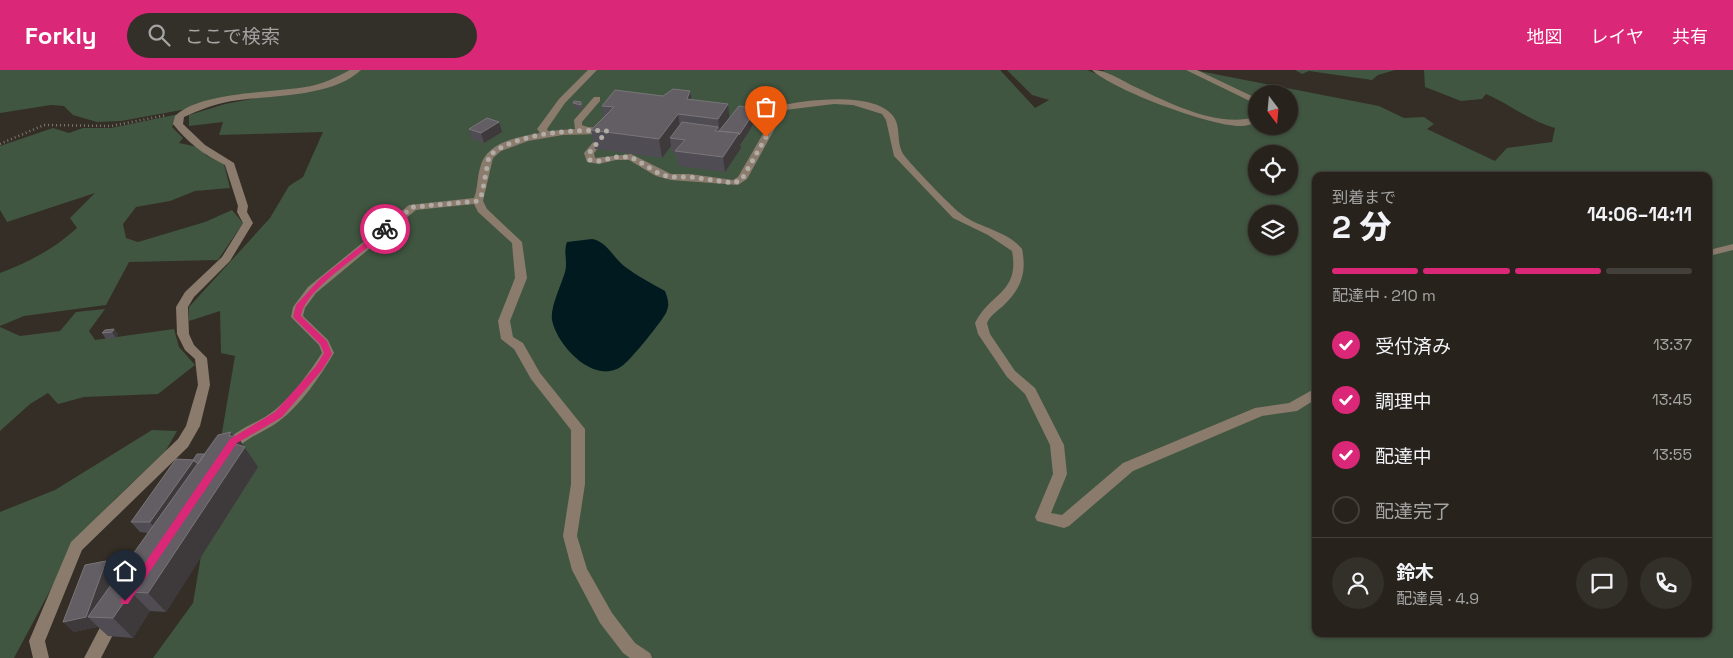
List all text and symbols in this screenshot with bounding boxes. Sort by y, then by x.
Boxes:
search box [127,13,477,58]
text: Forkly [25,20,97,51]
icon: search [145,21,173,49]
text: ここで検索 [185,24,280,49]
text: 地図 [1527,25,1563,48]
text: レイヤ [1591,25,1644,48]
text: 共有 [1672,25,1708,48]
north arrow [1248,85,1298,135]
map controls [1248,85,1298,255]
pin [745,86,787,137]
icon: bag [752,93,780,121]
button: locate [1248,145,1298,195]
text: 到着まで [1332,187,1396,208]
text: 14:06–14:11 [1587,202,1692,227]
courier [360,204,410,254]
button: layers [1248,205,1298,255]
text: 2 分 [1332,207,1391,247]
icon: bike [371,215,399,243]
text: 配達中 · 210 m [1332,285,1436,306]
icon: check [1332,331,1360,359]
text: 受付済み [1375,334,1451,359]
text: 13:37 [1653,334,1692,355]
icon: check [1332,386,1360,414]
text: 調理中 [1375,389,1432,414]
text: 13:45 [1652,389,1692,410]
icon: check [1332,441,1360,469]
text: 配達中 [1375,444,1432,469]
text: 13:55 [1652,444,1692,465]
text: 配達完了 [1375,499,1451,524]
pin [104,550,146,601]
icon: home [111,557,139,585]
button: person [1332,557,1384,609]
button: chat [1576,557,1628,609]
button: phone [1640,557,1692,609]
text: 鈴木 [1396,560,1434,585]
text: 配達員 · 4.9 [1396,588,1479,609]

